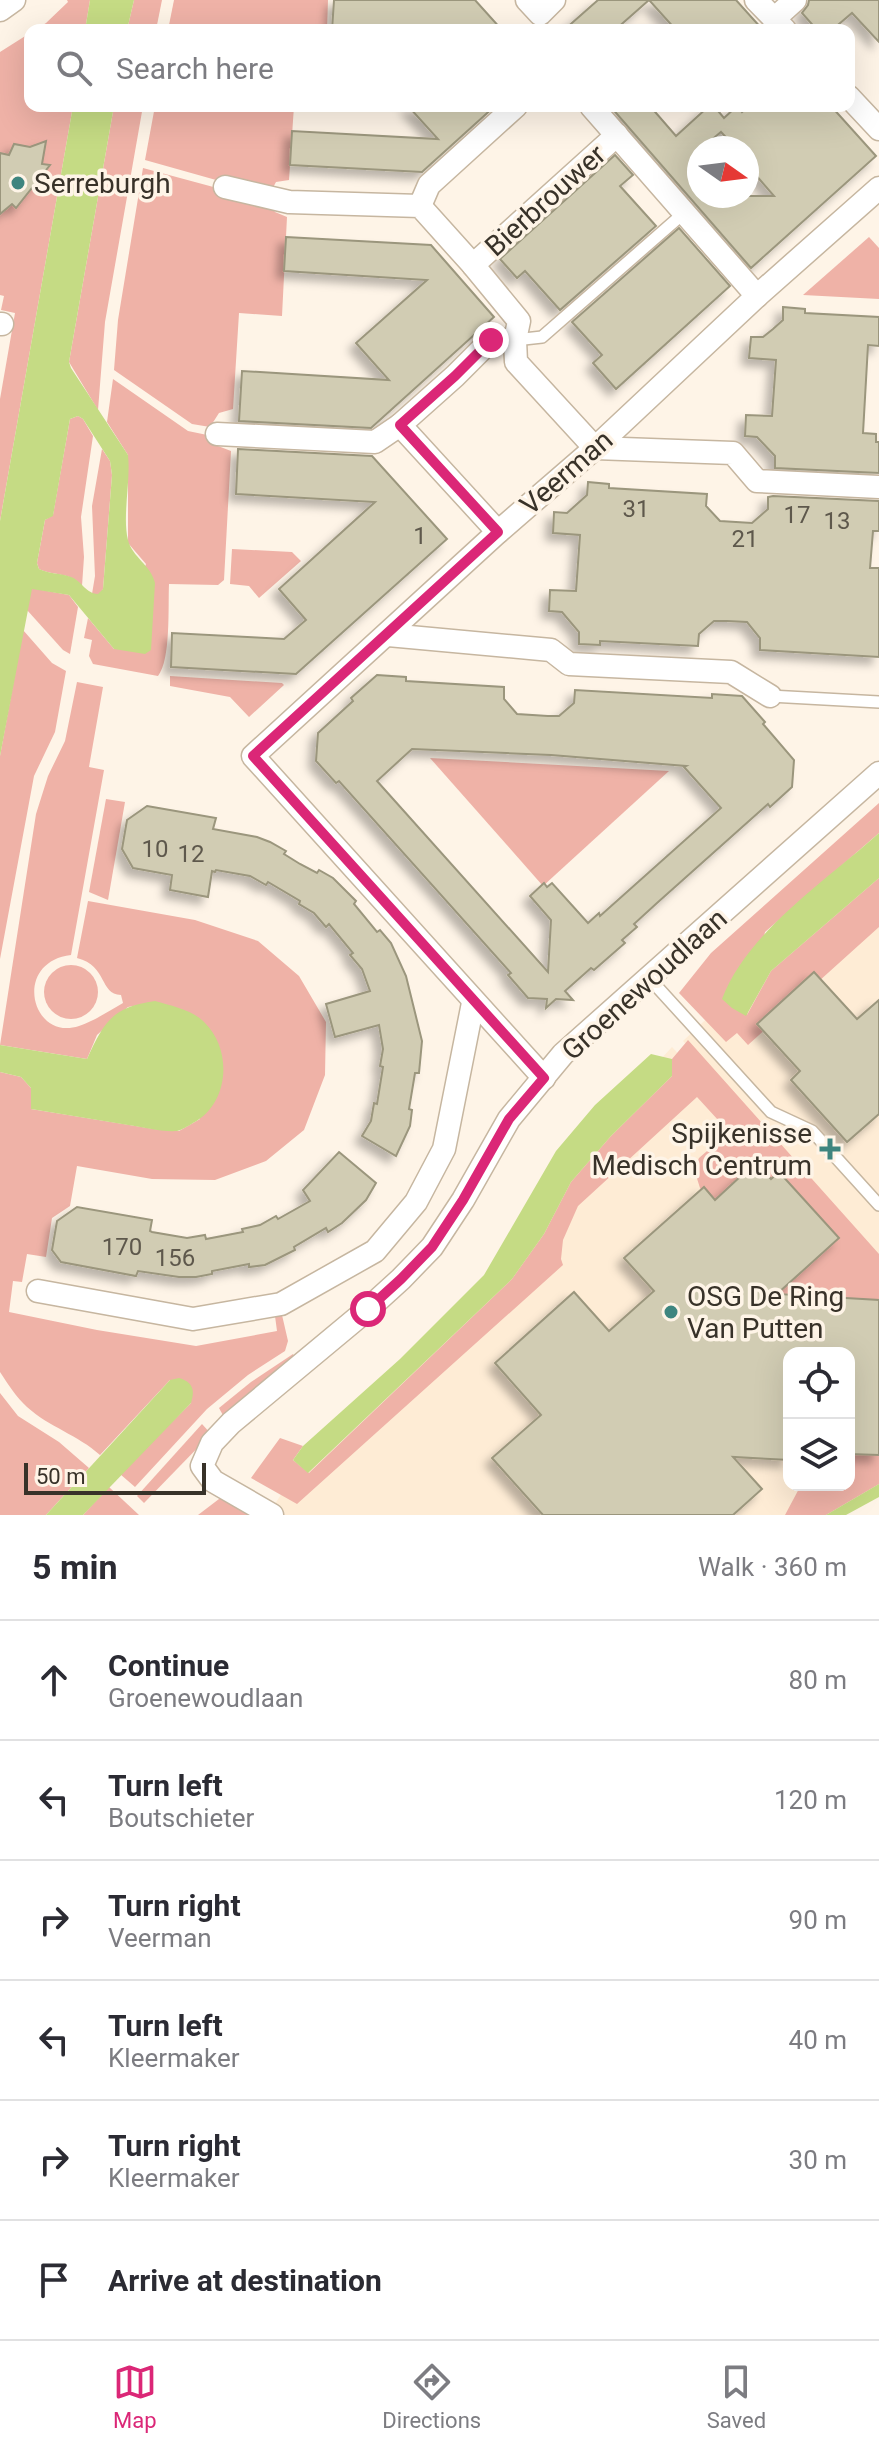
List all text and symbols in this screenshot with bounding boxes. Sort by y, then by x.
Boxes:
search box [24,24,855,112]
icon: search [52,46,96,90]
text: Search here [116,51,274,86]
north arrow [687,136,759,208]
street label: Bierbrouwer [478,137,613,263]
place label: Serreburgh [34,167,171,200]
marker: Serreburgh [9,174,27,192]
route end [473,322,509,358]
street label: Veerman [513,423,619,521]
house number: 31 [623,495,649,523]
house number: 17 [784,501,810,529]
house number: 13 [824,507,850,535]
house number: 1 [413,522,427,550]
house number: 21 [732,525,758,553]
house number: 10 [142,835,168,863]
house number: 12 [178,840,204,868]
street label: Groenewoudlaan [555,902,734,1067]
place label: Spijkenisse Medisch Centrum [591,1117,812,1182]
marker: Spijkenisse Medisch Centrum [819,1138,841,1160]
house number: 170 [102,1233,142,1261]
house number: 156 [155,1244,195,1272]
place label: OSG De Ring Van Putten [687,1280,844,1345]
route start [350,1291,386,1327]
marker: OSG De Ring Van Putten [662,1303,680,1321]
map controls [783,1347,855,1491]
button: locate [783,1347,855,1419]
button: layers [783,1419,855,1491]
scale bar [24,1459,206,1495]
text: 50 m [36,1464,85,1489]
text: 5 min [32,1547,117,1587]
text: Walk · 360 m [698,1552,847,1582]
text: Continue [108,1648,229,1683]
icon: ahead [32,1658,76,1702]
text: 80 m [789,1665,847,1695]
text: Groenewoudlaan [108,1683,303,1713]
text: Turn left [108,1768,223,1803]
icon: left [32,1778,76,1822]
text: 120 m [774,1785,847,1815]
text: Boutschieter [108,1803,254,1833]
text: Turn right [108,1888,241,1923]
icon: right [32,1898,76,1942]
text: 90 m [789,1905,847,1935]
text: Veerman [108,1923,212,1953]
text: Turn left [108,2008,223,2043]
icon: left [32,2018,76,2062]
text: 40 m [789,2025,847,2055]
text: Kleermaker [108,2043,240,2073]
text: Turn right [108,2128,241,2163]
icon: right [32,2138,76,2182]
text: 30 m [789,2145,847,2175]
text: Kleermaker [108,2163,240,2193]
icon: arrive [32,2258,76,2302]
text: Arrive at destination [108,2263,382,2298]
tab: Map [113,2360,157,2433]
tab: Directions [382,2360,481,2433]
tab: Saved [707,2360,766,2433]

